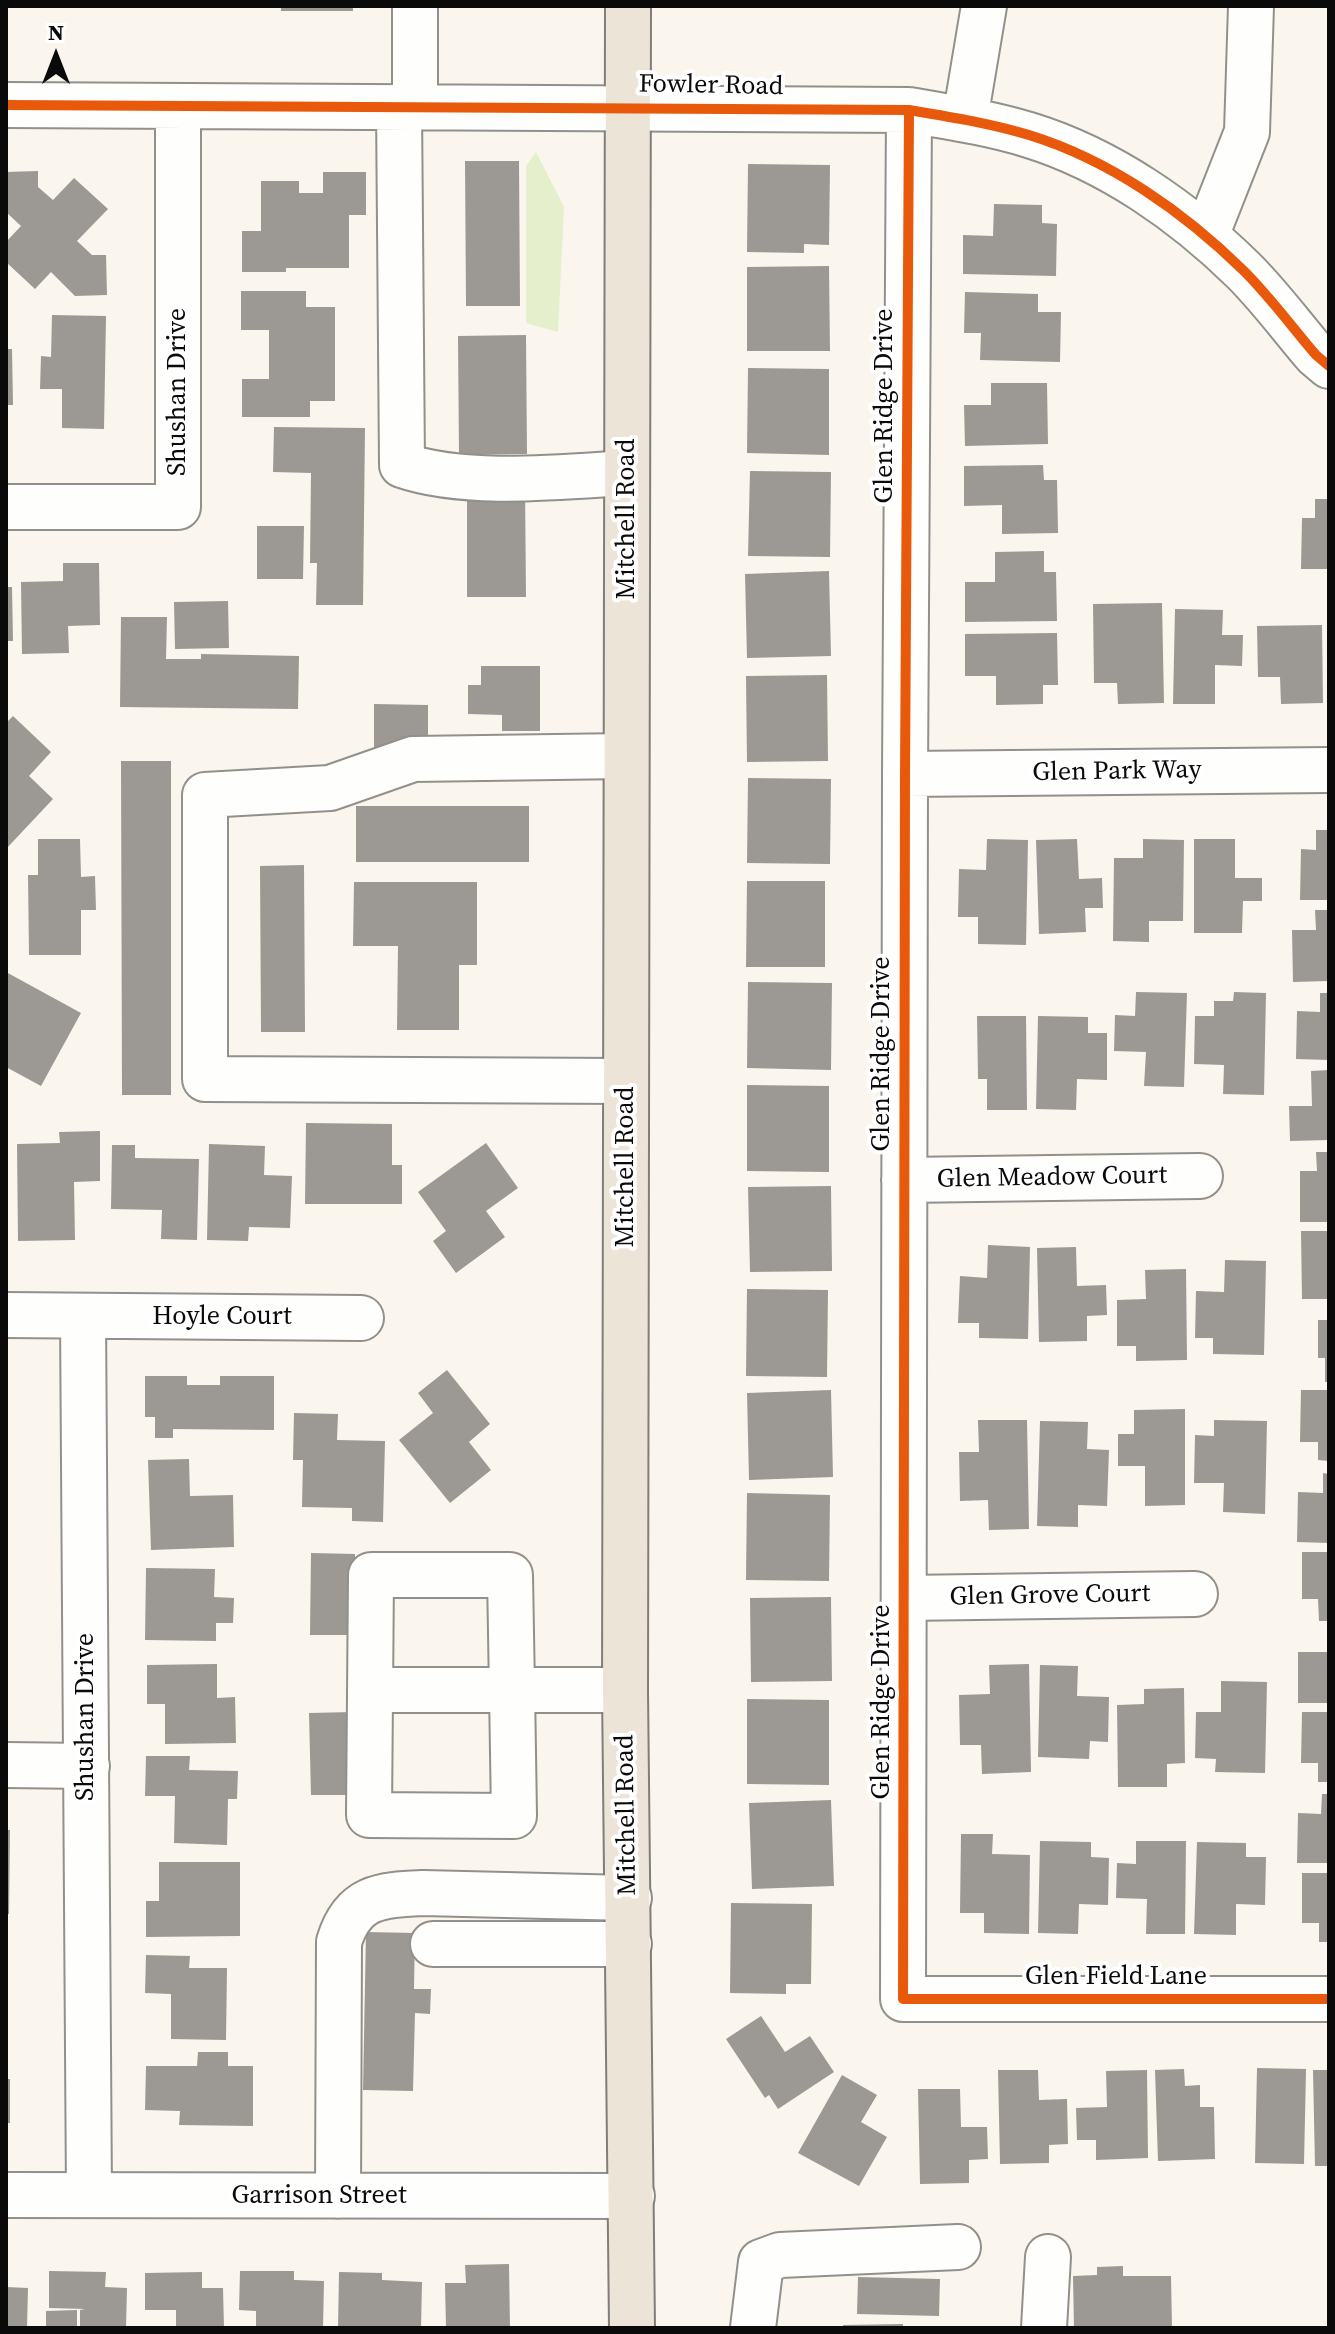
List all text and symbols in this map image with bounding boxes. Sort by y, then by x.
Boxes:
north arrow [16,16,96,96]
text: N [48,17,64,47]
street label: Fowler Road [638,69,784,103]
street label: Shushan Drive [162,308,194,476]
street label: Glen Ridge Drive [869,309,901,503]
street label: Mitchell Road [611,438,643,600]
street label: Glen Park Way [1032,755,1202,789]
street label: Glen Ridge Drive [866,957,898,1151]
street label: Mitchell Road [610,1086,642,1248]
street label: Glen Meadow Court [937,1160,1167,1196]
street label: Hoyle Court [152,1301,292,1333]
street label: Glen Grove Court [949,1579,1151,1613]
street label: Glen Ridge Drive [866,1605,898,1799]
street label: Shushan Drive [70,1633,102,1801]
street label: Mitchell Road [610,1734,644,1896]
street label: Glen Field Lane [1025,1961,1207,1993]
street label: Garrison Street [231,2180,407,2212]

